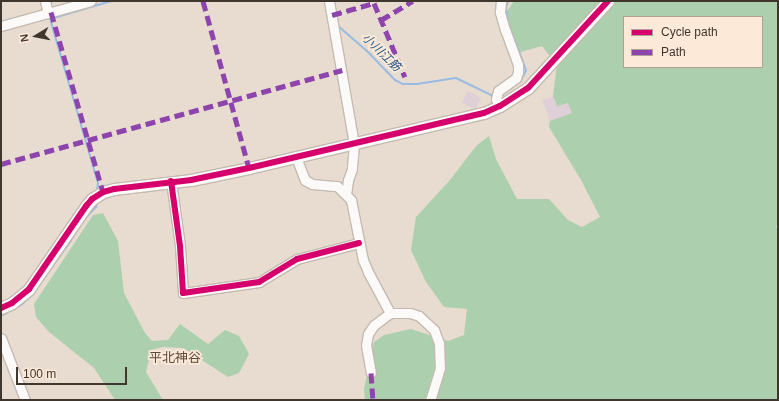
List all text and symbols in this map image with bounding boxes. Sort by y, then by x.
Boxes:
north arrow [16,16,56,56]
legend [623,16,763,68]
text: Cycle path [661,25,718,39]
water label: 小川江筋 [359,31,403,75]
text: N [18,33,31,43]
text: Path [661,45,686,59]
district label: 平北神谷 [149,350,201,366]
scale bar [18,359,129,385]
text: 100 m [23,367,56,381]

